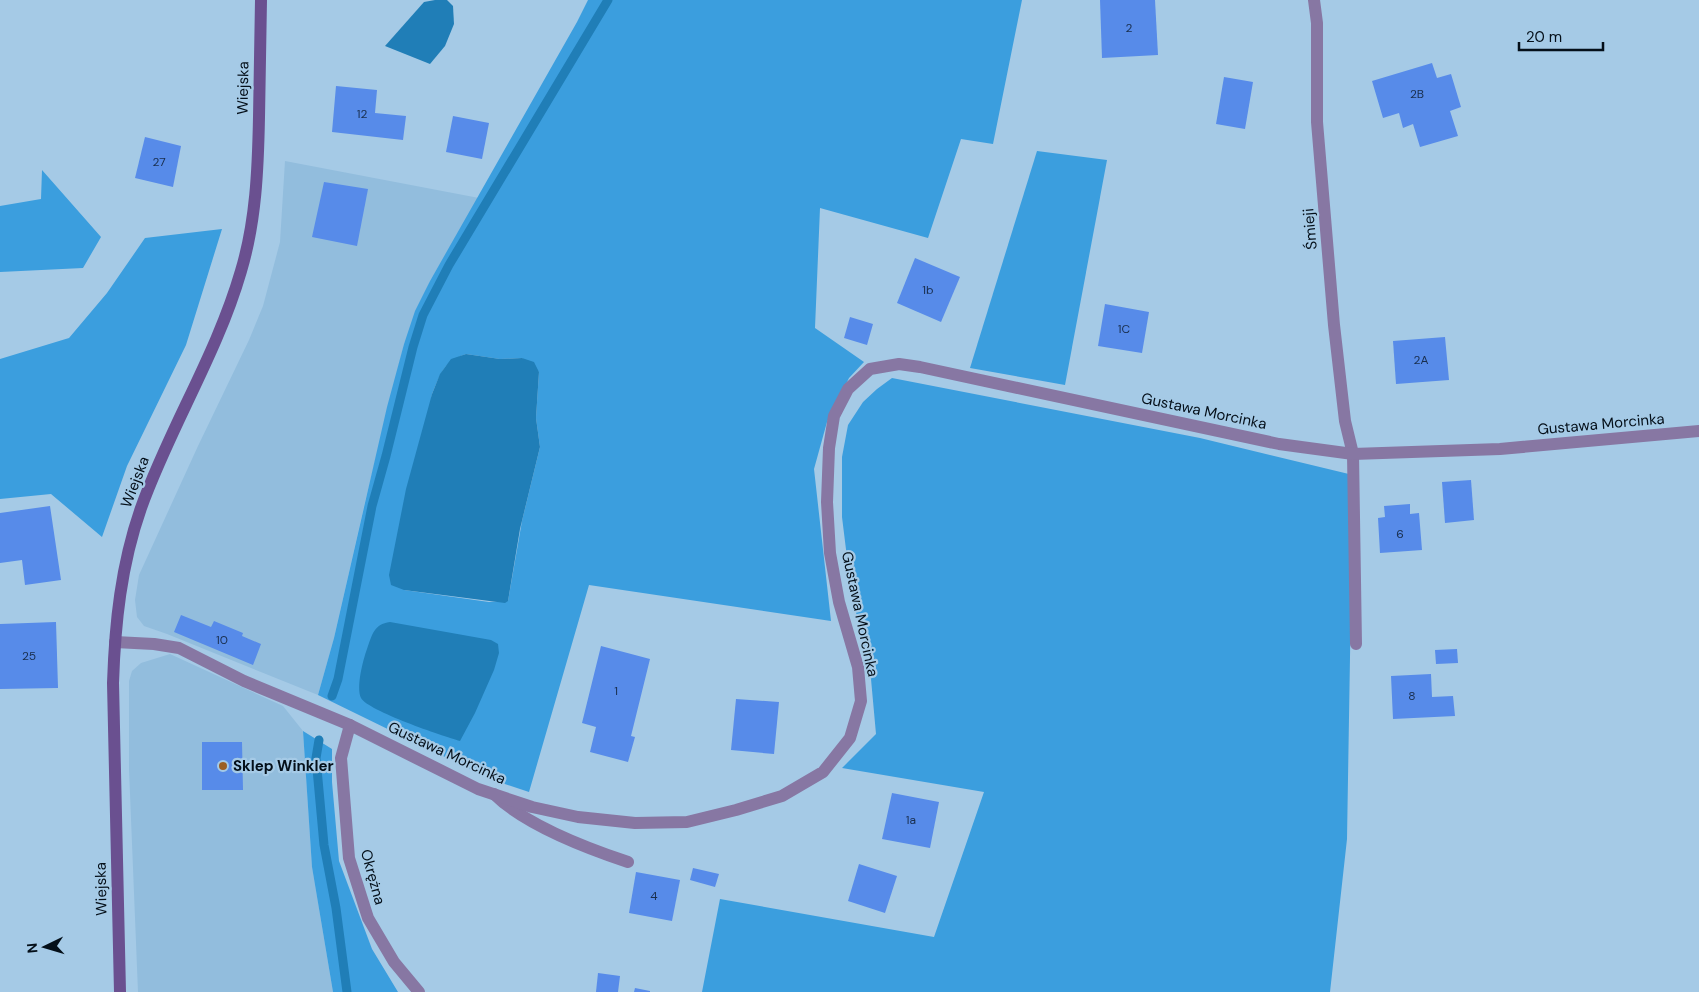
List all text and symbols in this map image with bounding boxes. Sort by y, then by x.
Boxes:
house number: 2 [1126,20,1133,36]
scale bar [1519,20,1603,52]
text: 20 m [1526,27,1562,47]
street label: Wiejska [233,61,253,115]
house number: 2B [1410,86,1424,102]
house number: 12 [357,106,367,122]
house number: 27 [152,154,166,170]
street label: Śmieji [1298,207,1322,251]
house number: 1b [922,282,934,298]
house number: 1C [1118,321,1131,337]
house number: 2A [1414,352,1428,368]
street label: Gustawa Morcinka [1140,388,1268,434]
street label: Gustawa Morcinka [1537,408,1665,440]
street label: Wiejska [116,453,154,511]
house number: 6 [1396,526,1404,542]
street label: Gustawa Morcinka [837,550,883,678]
house number: 10 [216,632,228,648]
house number: 25 [22,648,36,664]
house number: 1 [614,683,618,699]
house number: 8 [1408,688,1416,704]
street label: Gustawa Morcinka [385,717,509,789]
place label: Sklep Winkler [233,756,334,776]
marker: Sklep Winkler [217,760,229,772]
house number: 1a [906,812,916,828]
street label: Okrężna [356,847,390,907]
street label: Wiejska [91,862,111,916]
house number: 4 [650,888,658,904]
north arrow [20,922,70,972]
text: N [23,942,41,954]

